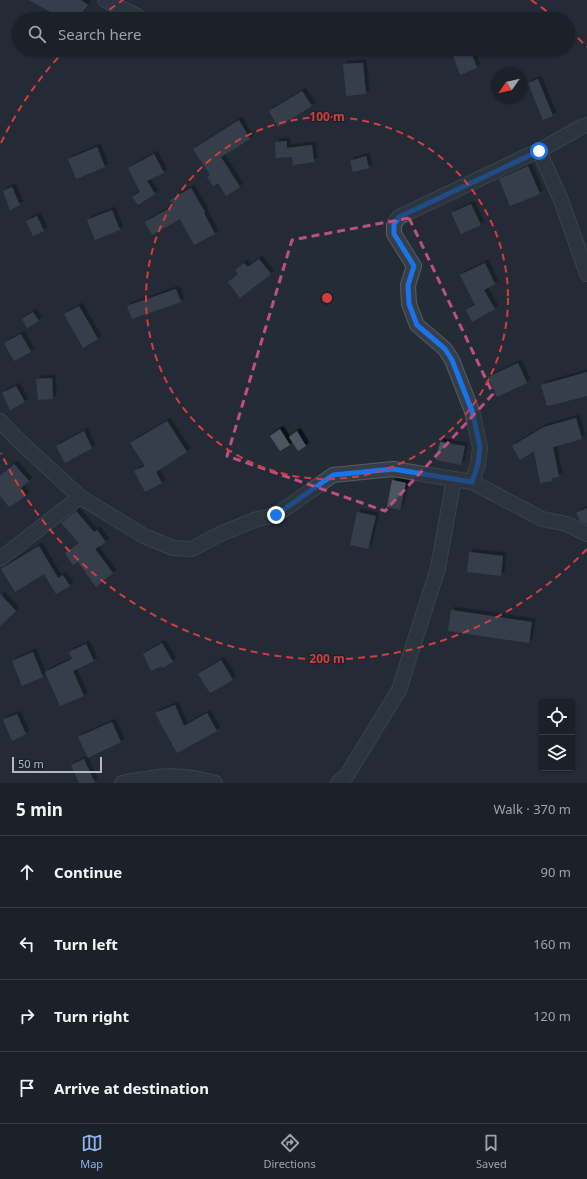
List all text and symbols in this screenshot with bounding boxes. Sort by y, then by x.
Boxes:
search box [12,12,575,56]
icon: search [26,23,48,45]
text: Search here [58,24,141,44]
north arrow [491,68,527,104]
text: 100 m [309,108,345,125]
route start [530,142,548,160]
centre of rings [320,291,334,305]
route end [267,506,285,524]
text: 200 m [309,650,345,667]
map controls [539,699,575,771]
button: locate [539,699,575,735]
button: layers [539,735,575,771]
scale bar [12,755,102,774]
text: 50 m [18,756,44,771]
text: 5 min [16,798,63,821]
text: Walk · 370 m [493,800,571,818]
icon: ahead [16,861,38,883]
text: Continue [54,862,122,882]
text: 90 m [541,863,571,881]
icon: left [16,933,38,955]
text: Turn left [54,934,118,954]
text: 160 m [533,935,571,953]
icon: right [16,1005,38,1027]
text: Turn right [54,1006,129,1026]
text: 120 m [533,1007,571,1025]
icon: arrive [16,1077,38,1099]
text: Arrive at destination [54,1078,209,1098]
tab: Map [80,1132,103,1171]
tab: Directions [263,1132,316,1171]
tab: Saved [476,1132,507,1171]

